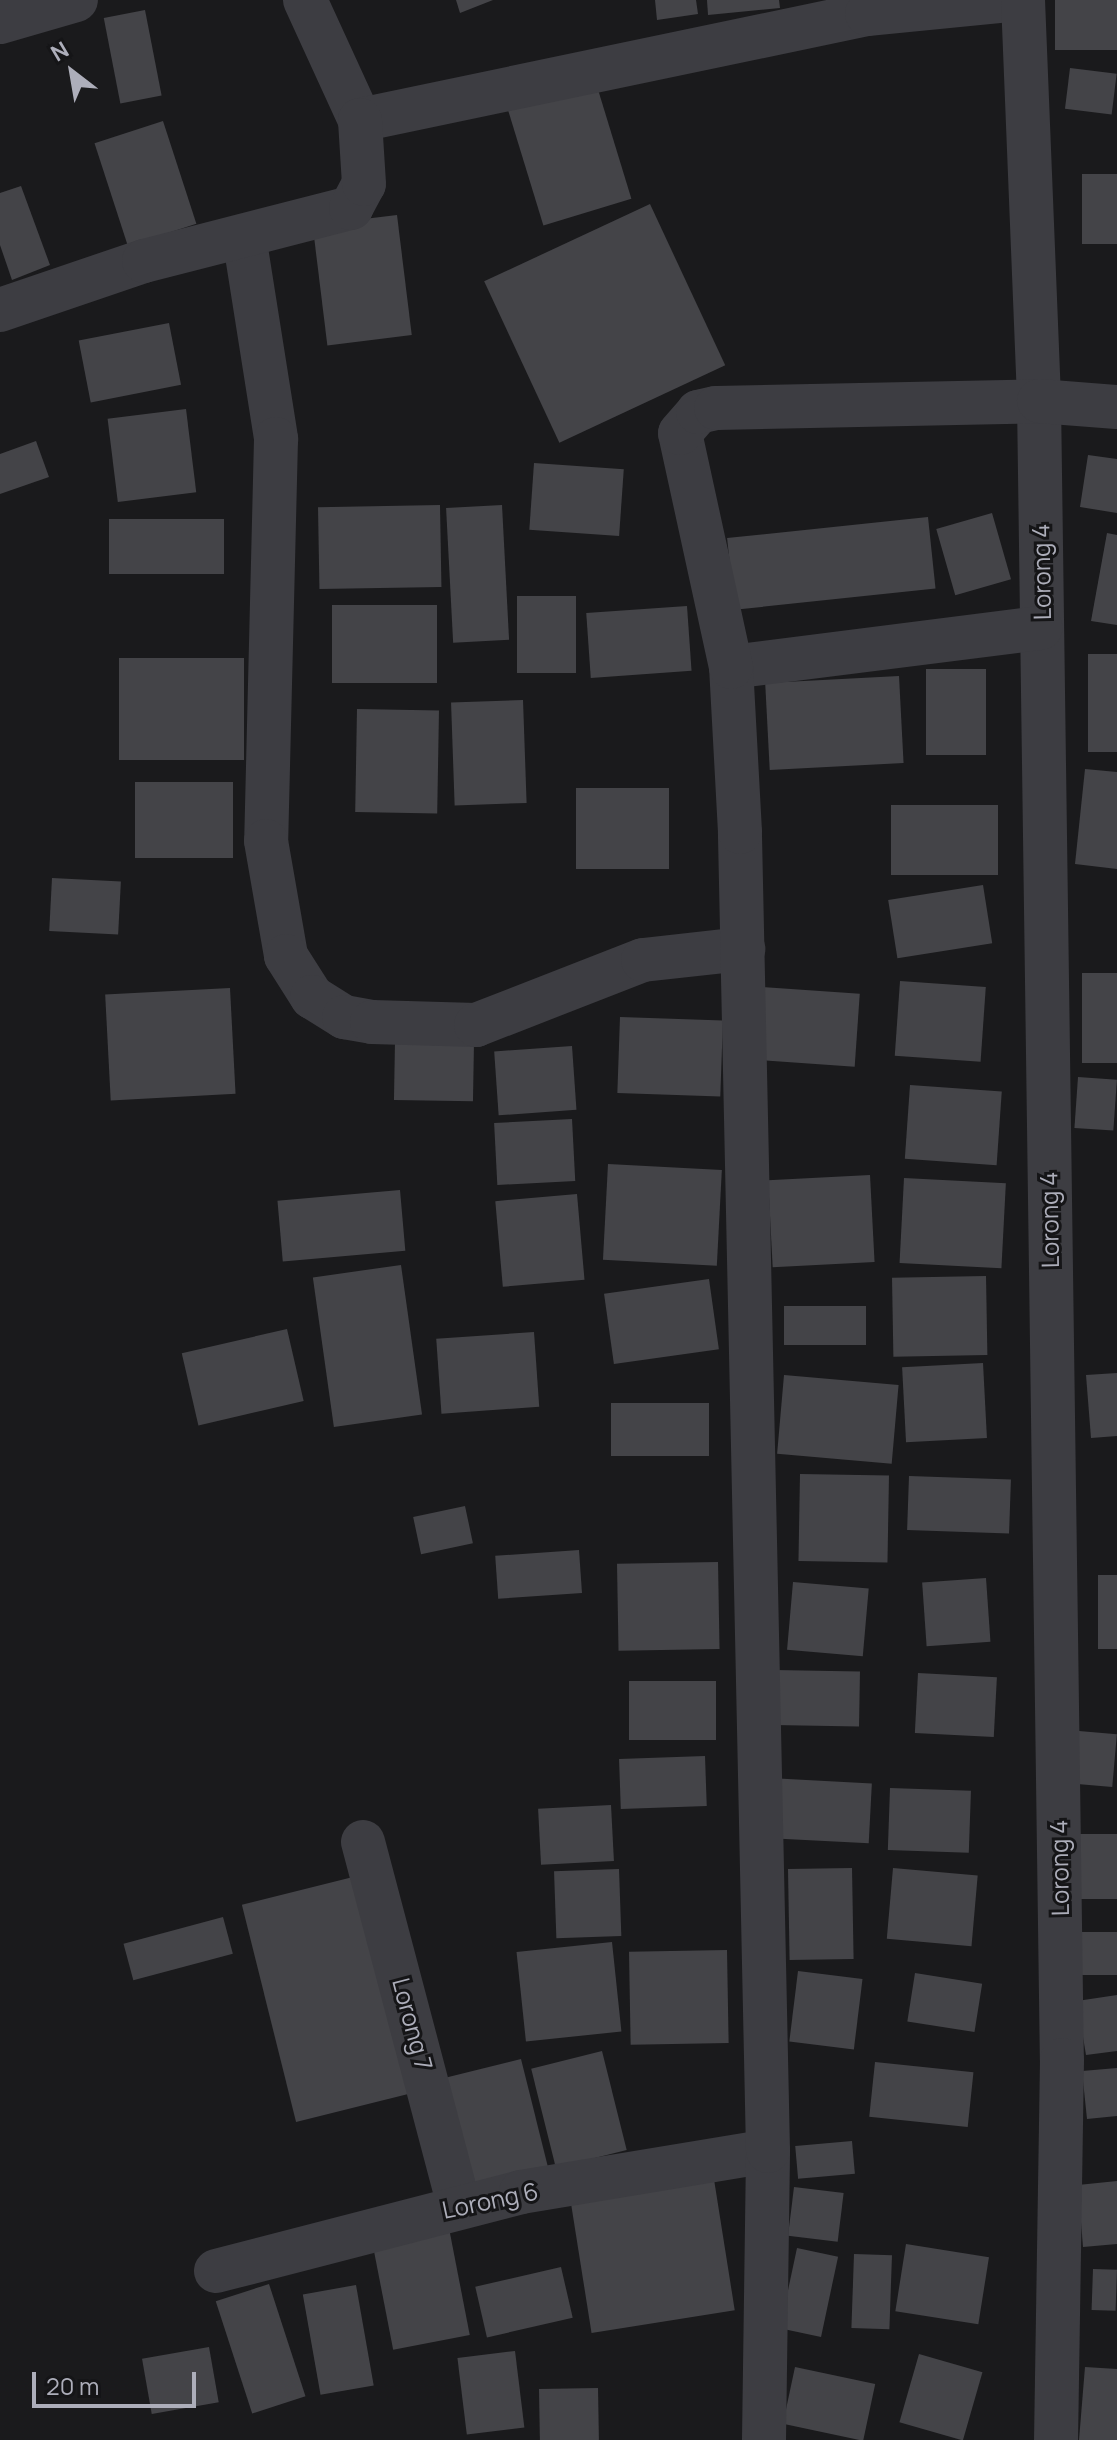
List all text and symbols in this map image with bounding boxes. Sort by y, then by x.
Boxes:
north arrow [32,32,112,112]
text: N [45,35,74,68]
street label: Lorong 4 [1026,524,1056,620]
street label: Lorong 4 [1034,1172,1064,1268]
street label: Lorong 4 [1044,1820,1074,1916]
street label: Lorong 7 [387,1975,439,2073]
street label: Lorong 6 [439,2176,541,2224]
scale bar [36,2356,200,2406]
text: 20 m [46,2369,99,2402]

